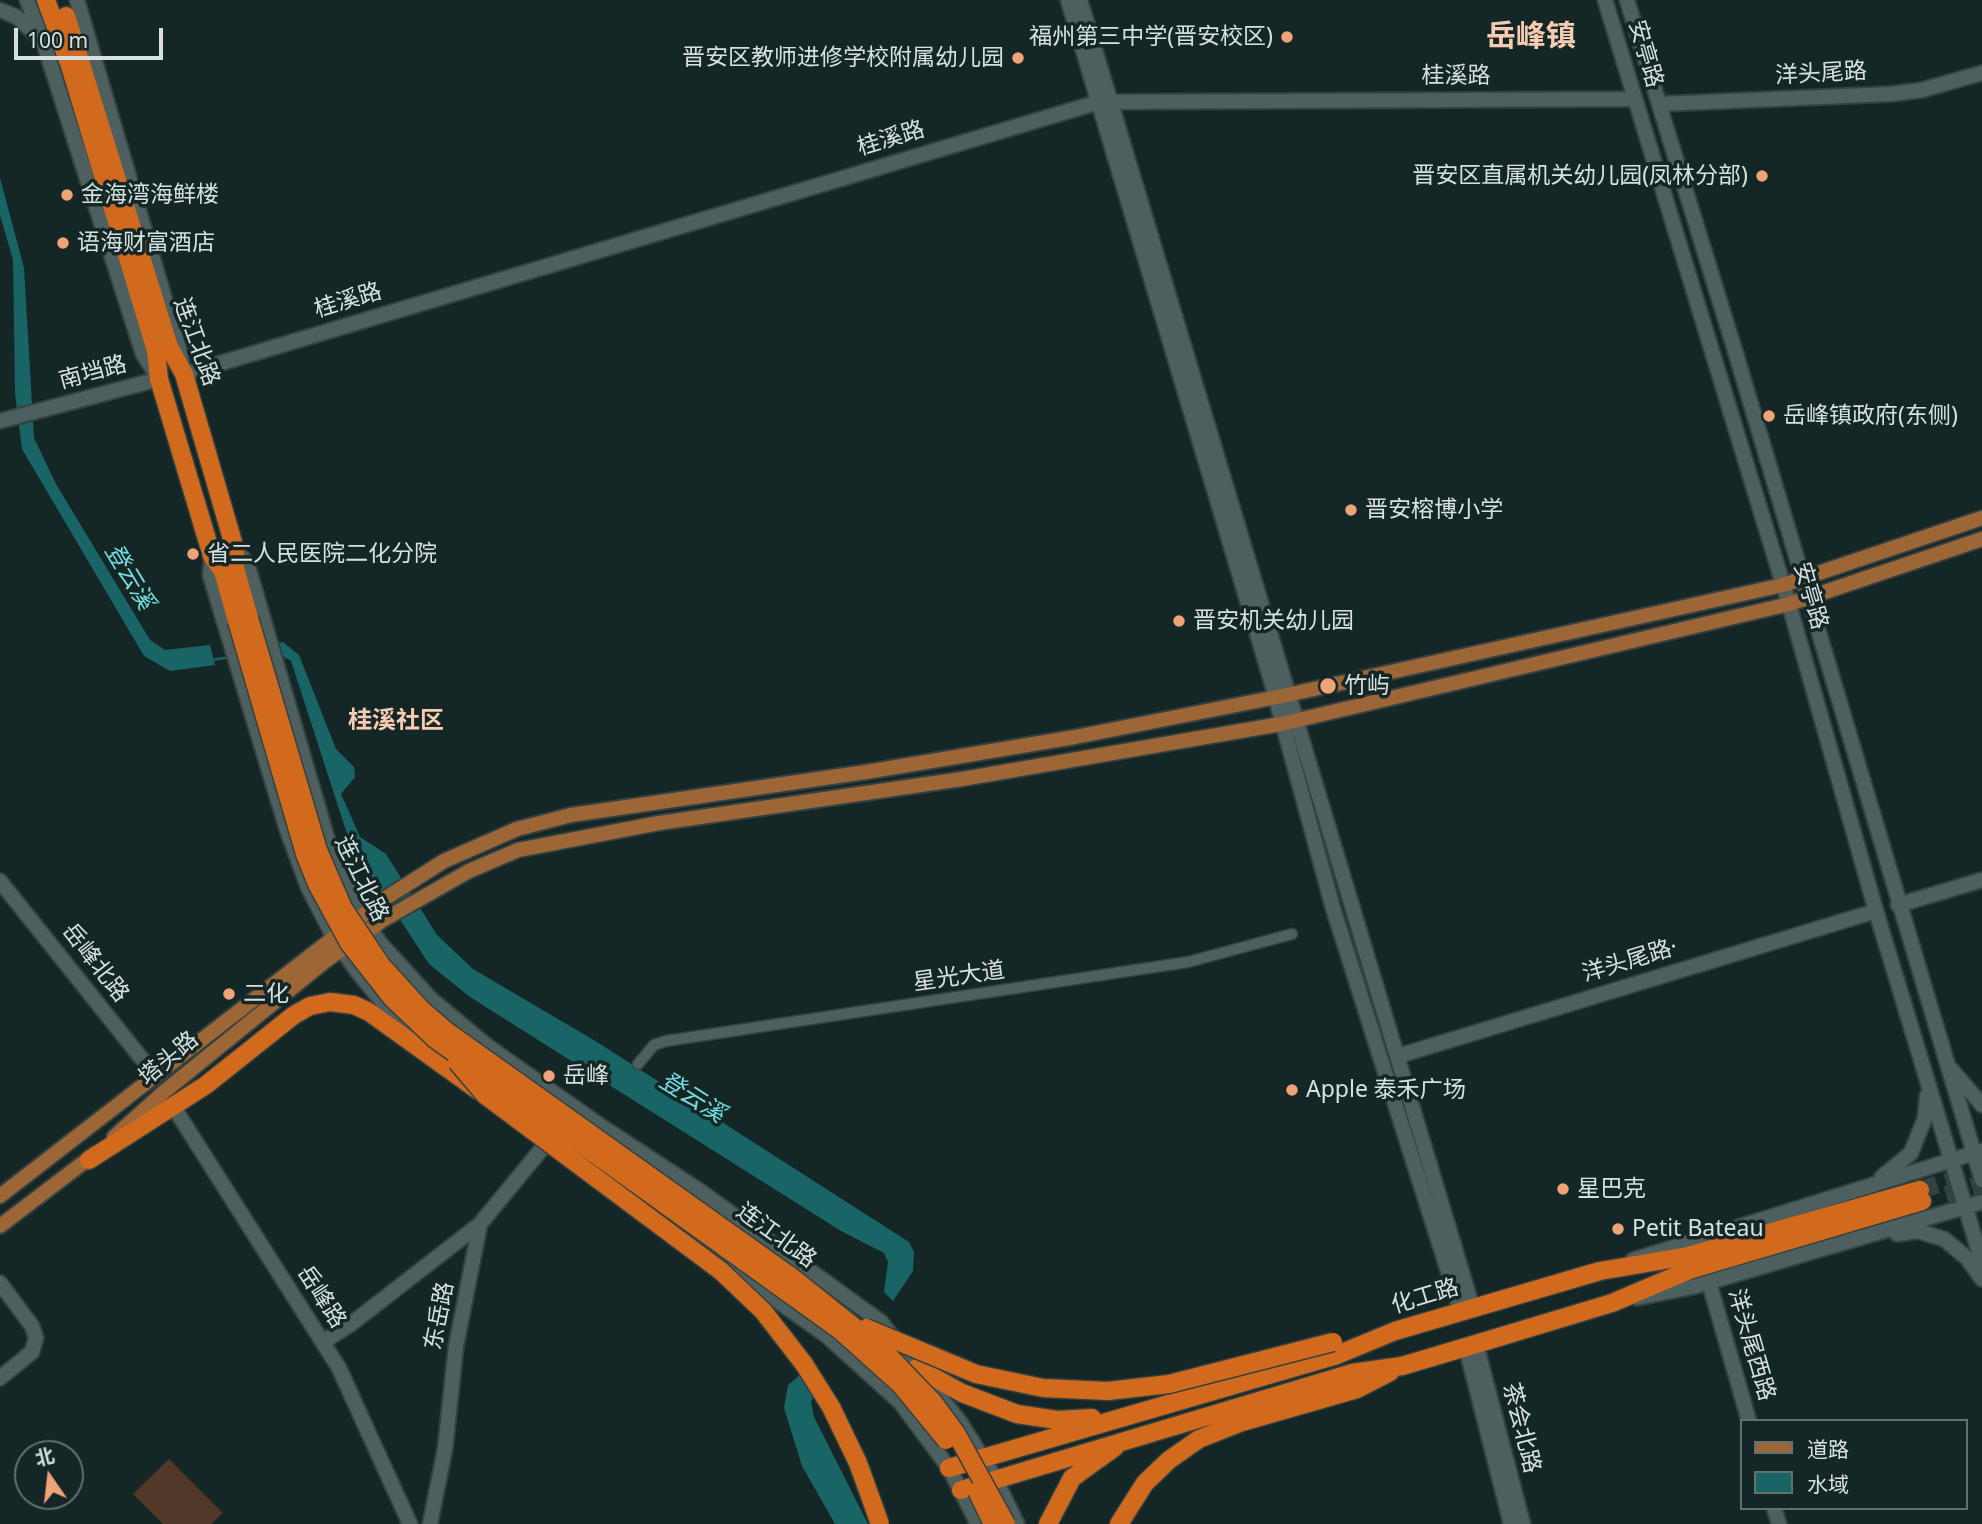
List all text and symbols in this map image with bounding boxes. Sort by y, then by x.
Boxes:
scale bar [18,14,166,58]
street label: 安亭路 [1622,17,1668,91]
district label: 岳峰镇 [1486,19,1576,55]
place label: 福州第三中学(晋安校区) [1029,23,1273,51]
text: 100 m [27,26,88,54]
marker: 福州第三中学(晋安校区) [1279,29,1295,45]
place label: 晋安区教师进修学校附属幼儿园 [682,44,1004,72]
marker: 晋安区教师进修学校附属幼儿园 [1010,50,1026,66]
street label: 洋头尾路 [1774,58,1868,90]
street label: 桂溪路 [1422,62,1490,90]
street label: 桂溪路 [854,116,928,162]
place label: 晋安区直属机关幼儿园(凤林分部) [1412,162,1748,190]
marker: 晋安区直属机关幼儿园(凤林分部) [1754,168,1770,184]
place label: 金海湾海鲜楼 [81,181,219,209]
marker: 金海湾海鲜楼 [59,187,75,203]
place label: 语海财富酒店 [77,229,215,257]
marker: 语海财富酒店 [55,235,71,251]
street label: 桂溪路 [311,278,385,324]
street label: 连江北路 [167,294,225,390]
street label: 南垱路 [56,351,130,395]
place label: 岳峰镇政府(东侧) [1783,402,1958,430]
marker: 岳峰镇政府(东侧) [1761,408,1777,424]
place label: 晋安榕博小学 [1365,496,1503,524]
marker: 晋安榕博小学 [1343,502,1359,518]
water label: 登云溪 [98,539,160,615]
place label: 省二人民医院二化分院 [207,540,437,568]
marker: 省二人民医院二化分院 [185,546,201,562]
street label: 安亭路 [1787,559,1833,633]
place label: 晋安机关幼儿园 [1193,607,1354,635]
marker: 晋安机关幼儿园 [1171,613,1187,629]
place label: 竹屿 [1344,672,1390,700]
marker: 竹屿 [1318,676,1338,696]
district label: 桂溪社区 [348,707,444,735]
street label: 连江北路 [328,832,394,926]
street label: 岳峰北路 [56,918,134,1008]
street label: 洋头尾路· [1579,933,1681,989]
street label: 星光大道 [912,957,1006,997]
place label: 二化 [243,980,289,1008]
marker: 二化 [221,986,237,1002]
street label: 塔头路 [134,1026,204,1092]
place label: 岳峰 [563,1062,609,1090]
water label: 登云溪 [654,1067,730,1129]
marker: 岳峰 [541,1068,557,1084]
place label: Apple 泰禾广场 [1306,1076,1466,1104]
marker: Apple 泰禾广场 [1284,1082,1300,1098]
place label: 星巴克 [1577,1175,1646,1203]
marker: 星巴克 [1555,1181,1571,1197]
street label: 连江北路 [731,1198,821,1274]
place label: Petit Bateau [1632,1215,1764,1243]
marker: Petit Bateau [1610,1221,1626,1237]
street label: 岳峰路 [291,1261,351,1333]
street label: 化工路 [1388,1274,1462,1320]
street label: 东岳路 [420,1280,460,1352]
street label: 洋头尾西路 [1722,1286,1780,1404]
street label: 茶会北路 [1496,1380,1546,1476]
legend [1741,1419,1968,1510]
text: 道路 [1807,1435,1849,1463]
north arrow [14,1440,84,1510]
text: 北 [32,1442,57,1471]
text: 水域 [1807,1470,1849,1498]

